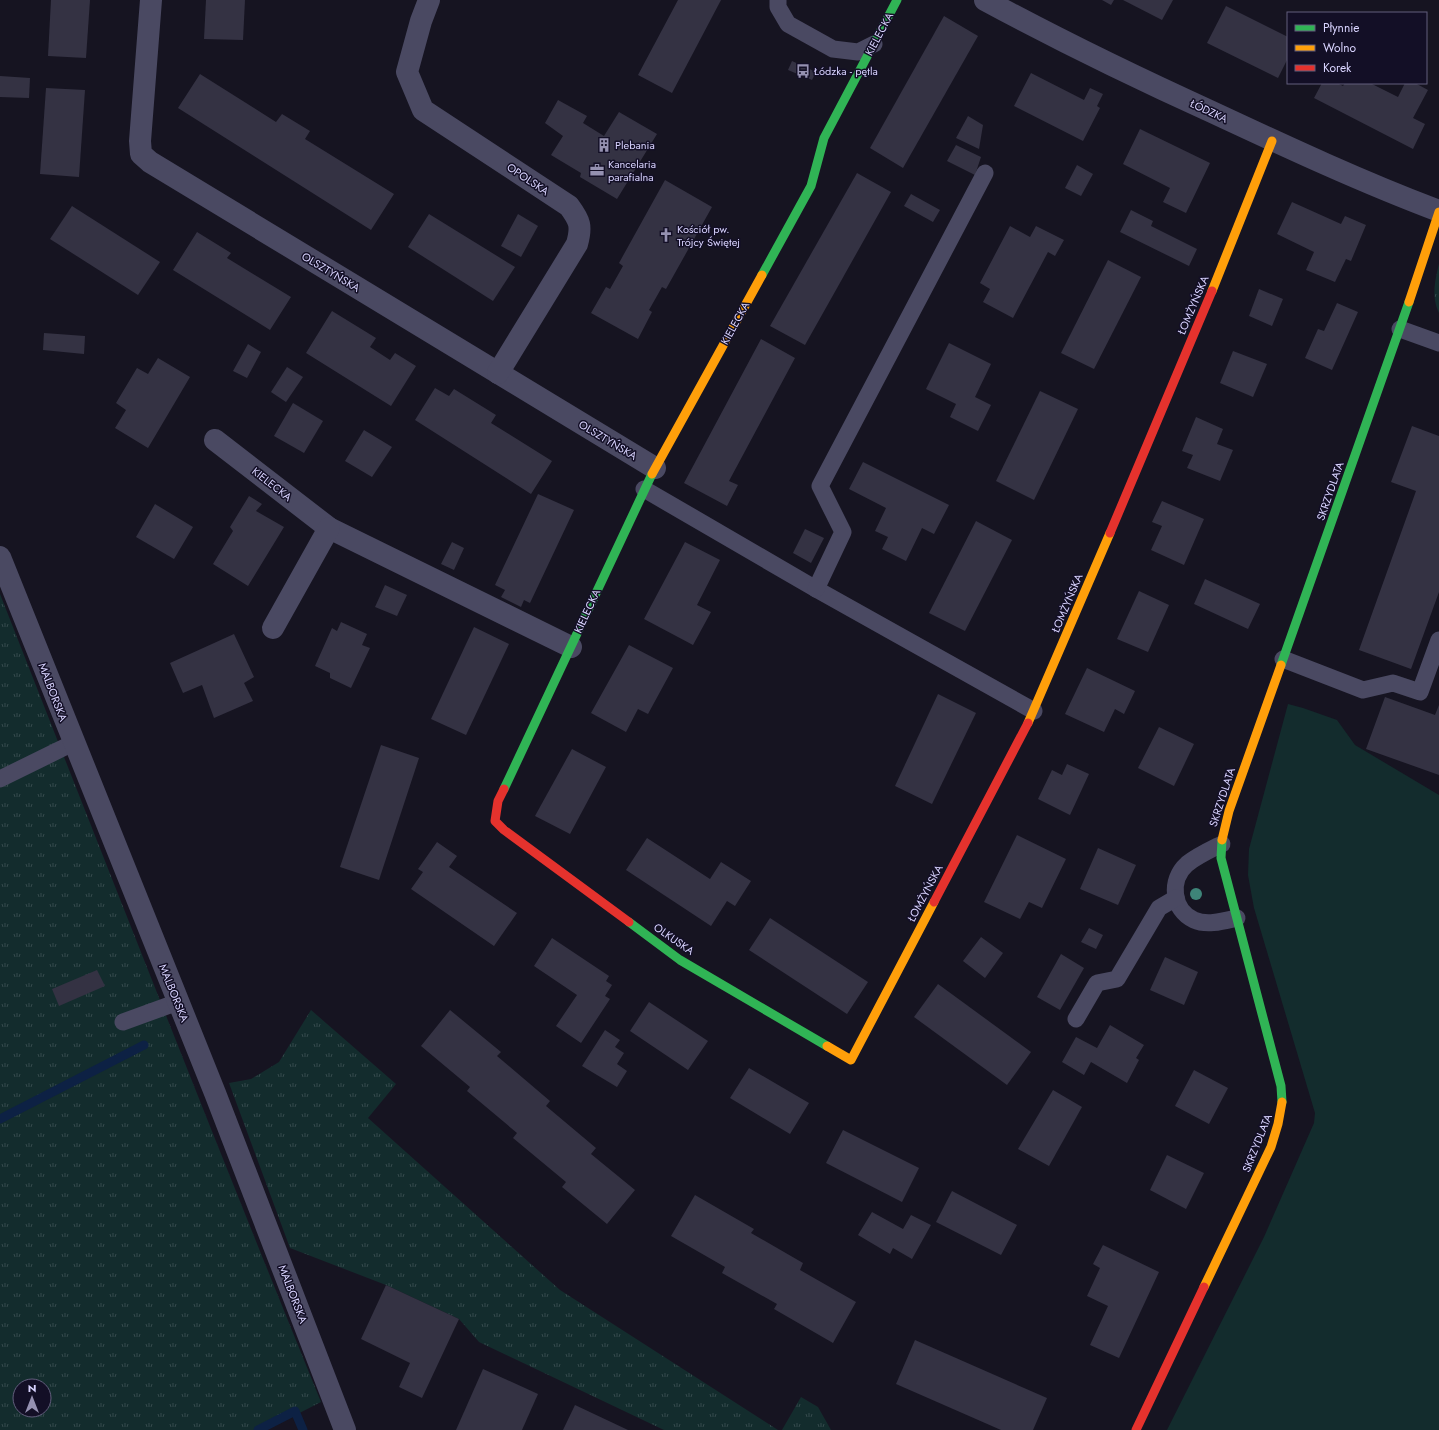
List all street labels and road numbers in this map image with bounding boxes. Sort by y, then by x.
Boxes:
street label: KIELECKA [861,9,897,58]
street label: ŁÓDZKA [1187,95,1231,127]
street label: OPOLSKA [504,159,553,199]
street label: OLSZTYŃSKA [299,248,364,296]
street label: ŁOMŻYŃSKA [1173,272,1213,338]
street label: KIELECKA [717,298,754,347]
street label: OLSZTYŃSKA [576,416,641,464]
street label: SKRZYDLATA [1312,459,1348,523]
street label: KIELECKA [249,463,296,505]
street label: ŁOMŻYŃSKA [1047,570,1087,636]
street label: KIELECKA [570,586,604,636]
street label: MALBORSKA [34,660,72,724]
street label: SKRZYDLATA [1205,765,1239,829]
street label: ŁOMŻYŃSKA [903,861,947,925]
street label: OLKUSKA [650,919,698,959]
street label: MALBORSKA [155,961,193,1025]
street label: SKRZYDLATA [1238,1111,1276,1174]
street label: MALBORSKA [274,1262,312,1326]

